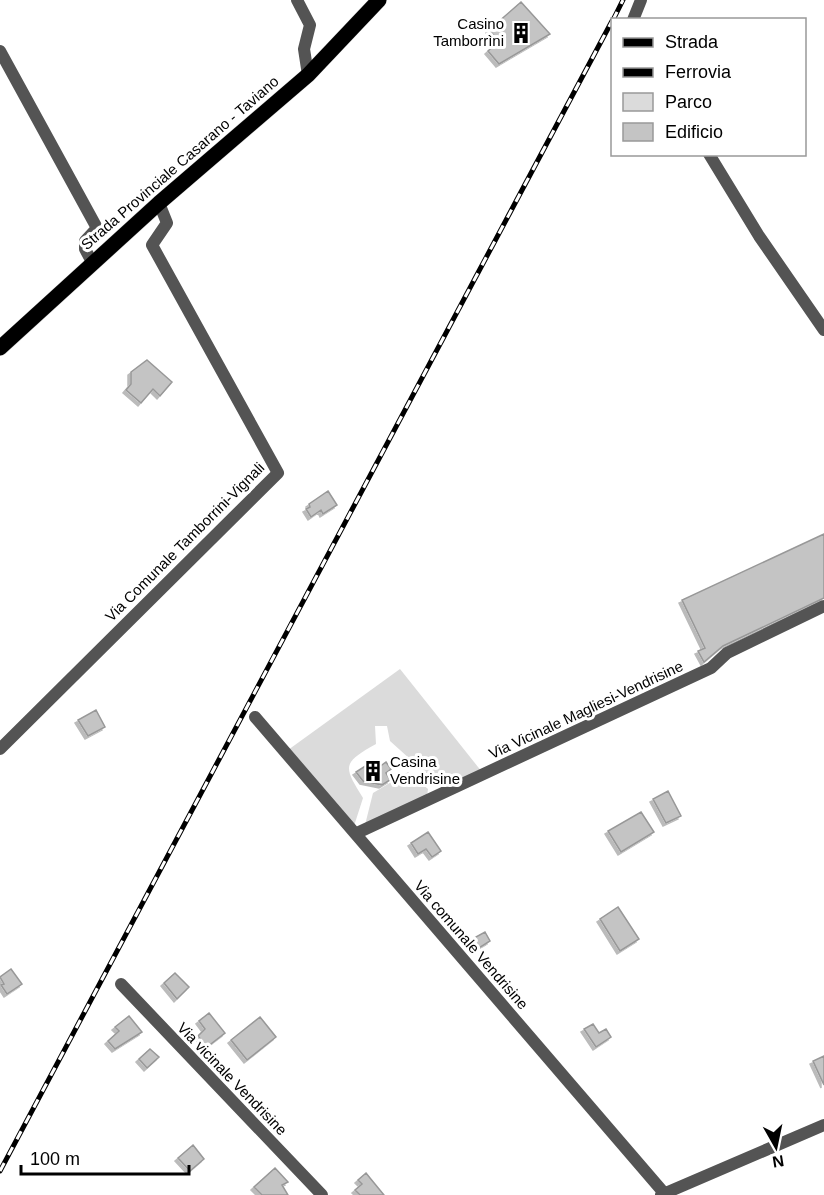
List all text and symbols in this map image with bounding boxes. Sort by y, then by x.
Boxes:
place label: Casino Tamborrìni [433,15,504,49]
legend [611,18,806,156]
building icon: Casino Tamborrìni [509,21,533,45]
text: Strada [665,32,719,52]
text: Ferrovia [665,62,732,82]
street label: Strada Provinciale Casarano - Taviano [78,72,282,253]
text: Parco [665,92,712,112]
text: Edificio [665,122,723,142]
street label: Via Comunale Tamborrini-Vignali [102,459,268,625]
street label: Via Vicinale Magliesi-Vendrisine [486,657,685,762]
place label: Casina Vendrisine [390,753,460,787]
building icon: Casina Vendrisine [361,759,385,783]
street label: Via comunale Vendrisine [411,877,532,1012]
street label: Via vicinale Vendrisine [174,1019,291,1138]
north arrow [746,1117,806,1177]
scale bar [21,1138,189,1176]
text: 100 m [30,1149,80,1169]
text: N [771,1152,785,1171]

